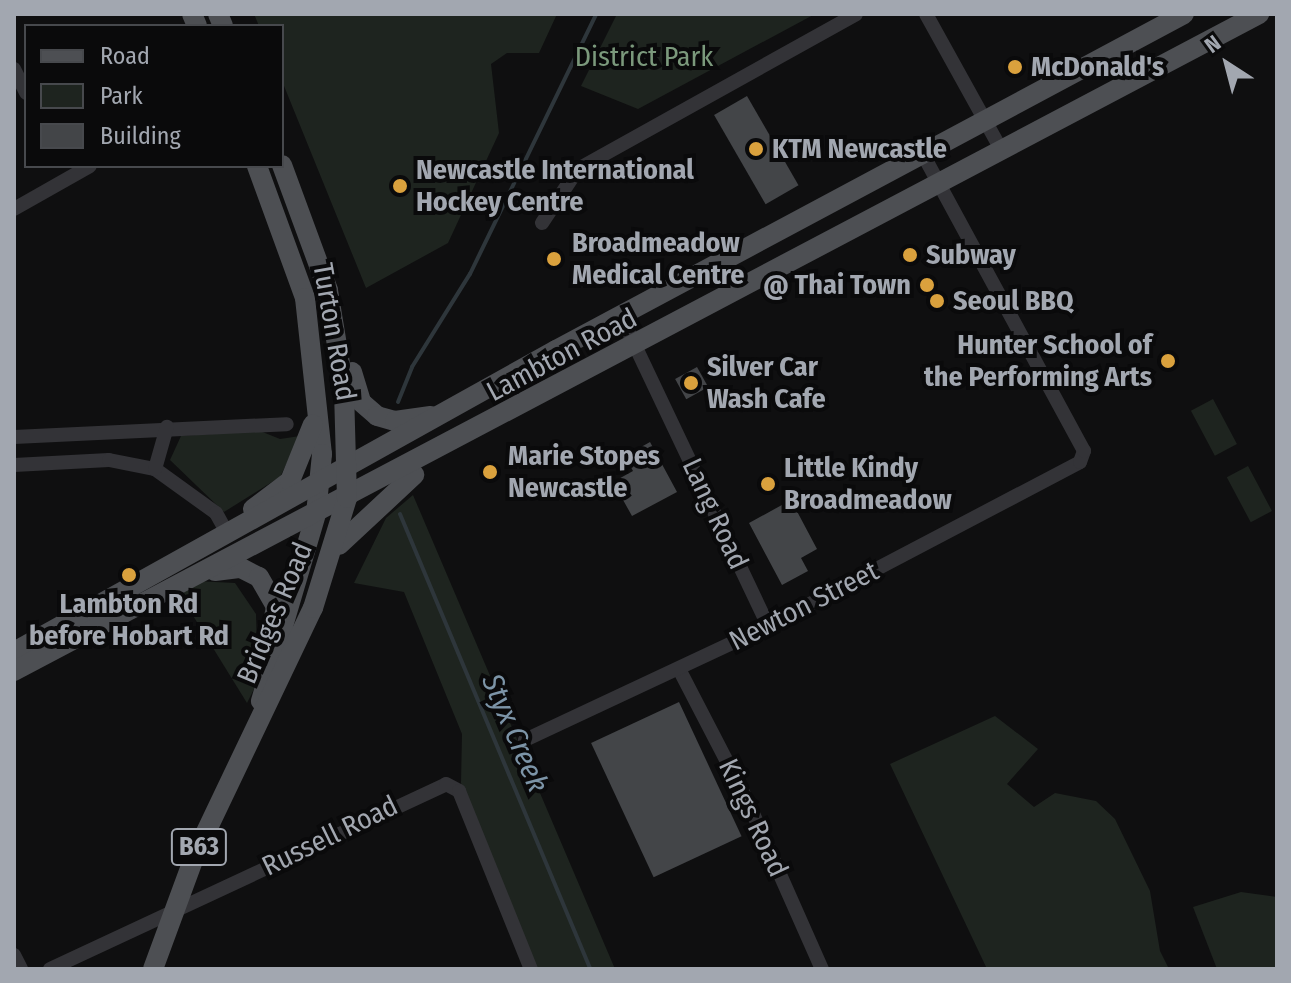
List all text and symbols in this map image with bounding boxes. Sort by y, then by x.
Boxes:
legend [24,24,284,168]
north arrow [1187,24,1267,104]
text: N [1199,29,1226,59]
park label: District Park [575,40,713,74]
text: Road [100,42,150,70]
place label: McDonald's [1031,50,1164,84]
marker: McDonald's [1006,58,1024,76]
text: Park [100,82,143,110]
text: Building [100,122,181,150]
place label: KTM Newcastle [772,132,947,166]
marker: KTM Newcastle [747,140,765,158]
place label: Newcastle International Hockey Centre [416,153,694,219]
marker: Newcastle International Hockey Centre [391,177,409,195]
place label: Broadmeadow Medical Centre [572,226,744,292]
place label: Subway [926,238,1016,272]
marker: Subway [901,246,919,264]
marker: Broadmeadow Medical Centre [543,248,565,270]
street label: Turton Road [305,261,363,403]
place label: @ Thai Town [763,268,911,302]
marker: @ Thai Town [918,276,936,294]
place label: Seoul BBQ [953,284,1074,318]
marker: Seoul BBQ [928,292,946,310]
street label: Lambton Road [481,301,643,409]
place label: Hunter School of the Performing Arts [924,328,1152,394]
place label: Silver Car Wash Cafe [707,350,826,416]
marker: Hunter School of the Performing Arts [1159,352,1177,370]
marker: Silver Car Wash Cafe [682,374,700,392]
place label: Marie Stopes Newcastle [508,439,660,505]
place label: Little Kindy Broadmeadow [784,451,952,517]
street label: Lang Road [675,453,755,575]
marker: Marie Stopes Newcastle [479,461,501,483]
marker: Little Kindy Broadmeadow [759,475,777,493]
street label: Bridges Road [230,537,320,689]
street label: Newton Street [724,554,884,658]
marker: Lambton Rd before Hobart Rd [120,566,138,584]
place label: Lambton Rd before Hobart Rd [29,587,229,653]
water label: Styx Creek [474,668,556,798]
street label: Kings Road [711,754,795,882]
street label: Russell Road [257,789,403,883]
road number: B63 [169,825,229,869]

